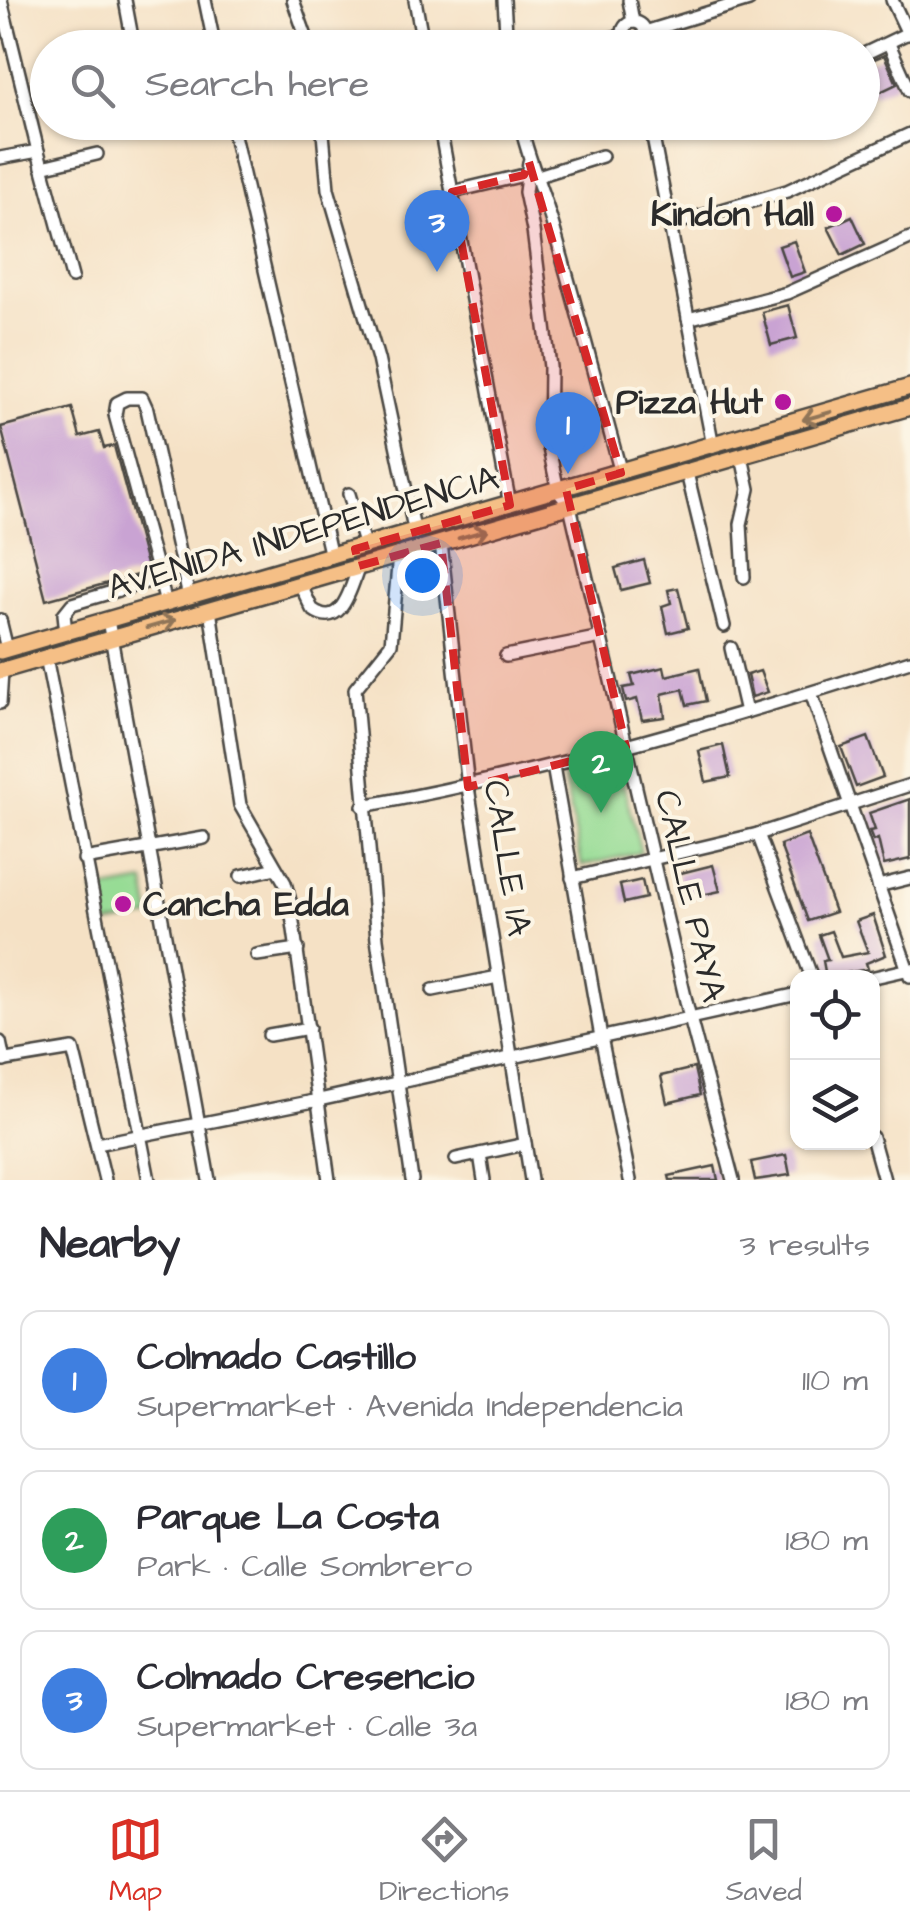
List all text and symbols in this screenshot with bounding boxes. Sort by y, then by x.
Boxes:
search box [30,30,880,140]
icon: search [65,58,120,113]
text: Search here [145,59,369,111]
pin: 3 [404,190,470,272]
place label: Kindon Hall [651,190,814,239]
marker: Kindon Hall [823,203,845,225]
place label: Pizza Hut [616,378,764,427]
marker: Pizza Hut [772,391,794,413]
pin: 1 [536,392,600,474]
one-way arrow [802,408,833,426]
street label: AVENIDA INDEPENDENCIA [102,454,504,612]
one-way arrow [457,524,488,542]
your location [397,550,448,601]
one-way arrow [145,614,176,632]
pin: 2 [568,730,634,813]
street label: CALLE 1A [470,776,544,940]
street label: CALLE PAYA [642,785,738,1007]
place label: Cancha Edda [143,880,349,929]
marker: Cancha Edda [112,893,134,915]
map controls [790,970,880,1150]
button: locate [790,970,880,1060]
button: layers [790,1060,880,1150]
text: Nearby [40,1216,180,1274]
text: 3 results [740,1223,870,1268]
text: Colmado Castillo [137,1332,416,1384]
text: 1 [72,1358,77,1403]
text: 110 m [802,1358,868,1403]
text: Supermarket · Avenida Independencia [137,1384,683,1429]
text: Parque La Costa [137,1492,439,1544]
text: 2 [65,1518,84,1563]
text: 180 m [785,1518,868,1563]
text: Park · Calle Sombrero [137,1544,472,1589]
text: Colmado Cresencio [137,1652,474,1704]
text: 3 [66,1678,83,1723]
text: 180 m [785,1678,868,1723]
text: Supermarket · Calle 3a [137,1704,477,1749]
tab: Map [108,1812,163,1911]
tab: Directions [379,1812,509,1911]
tab: Saved [726,1812,802,1911]

